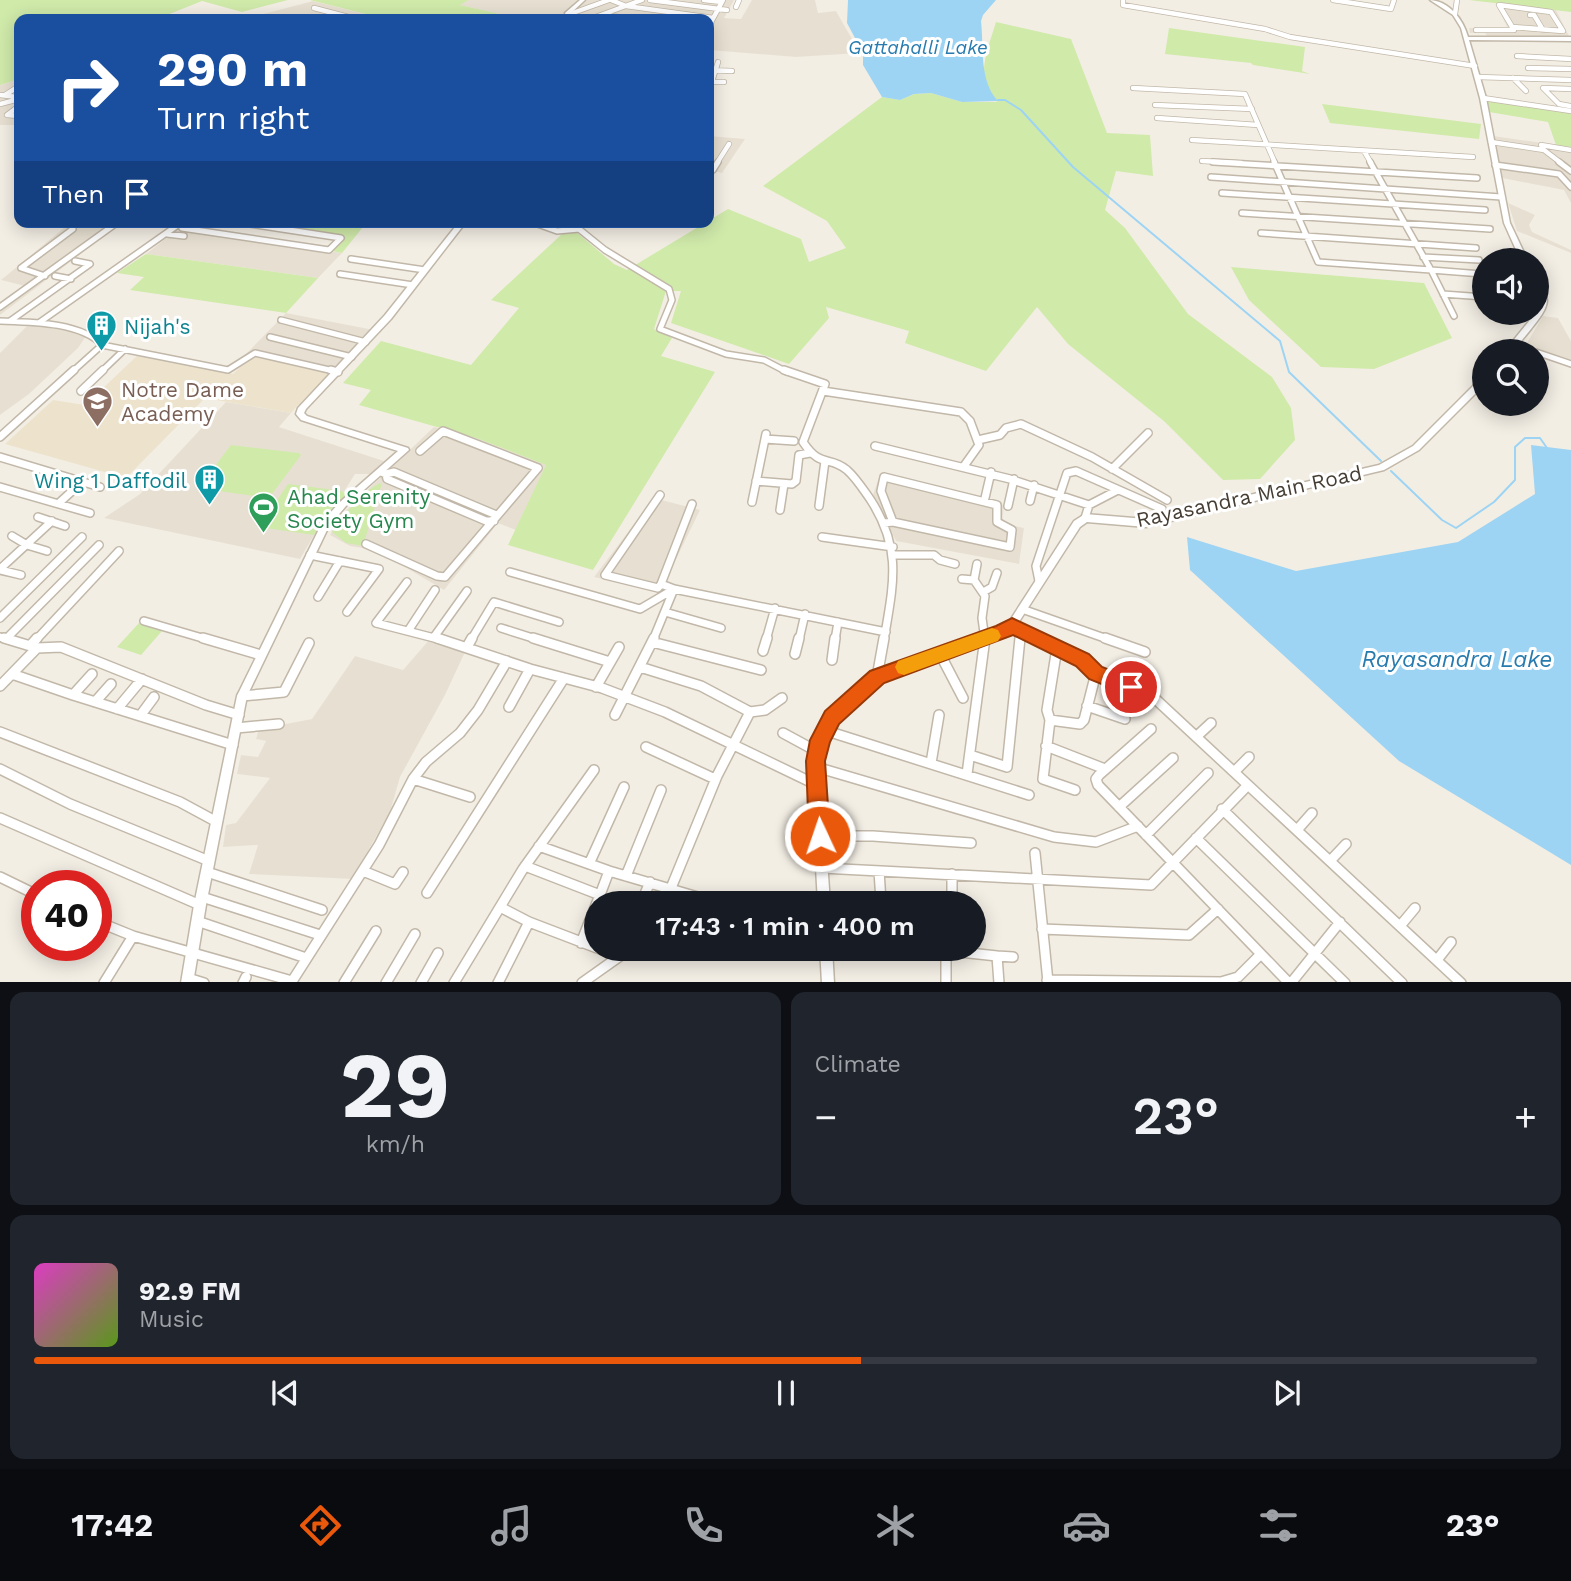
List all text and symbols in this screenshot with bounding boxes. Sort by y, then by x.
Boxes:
water label: Gattahalli Lake [848,36,988,59]
text: 290 m [157,40,308,98]
icon: right [42,42,133,133]
text: Turn right [157,99,309,137]
icon: arrive [118,175,156,213]
text: Then [42,179,104,209]
map controls [1472,248,1549,416]
button: sound [1472,248,1549,325]
building icon: Nijah's [84,309,118,353]
place label: Nijah's [124,314,191,339]
button: search [1472,339,1549,416]
place label: Notre Dame Academy [121,377,244,426]
school or university icon: Notre Dame Academy [81,384,115,428]
street label: Rayasandra Main Road [1134,460,1364,532]
building icon: Wing 1 Daffodil [193,463,227,507]
place label: Wing 1 Daffodil [34,468,188,493]
place label: Ahad Serenity Society Gym [287,484,430,533]
sports icon: Ahad Serenity Society Gym [247,491,281,535]
water label: Rayasandra Lake [1361,646,1553,673]
pin [1101,657,1161,717]
icon: arrive [1112,668,1150,706]
position arrow [783,799,857,873]
speed limit sign: 40 [21,870,112,961]
text: 17:43 · 1 min · 400 m [655,911,915,941]
text: 29 [340,1032,450,1139]
text: Climate [815,1051,901,1078]
text: 23° [1133,1086,1219,1147]
text: − [815,1095,837,1139]
text: + [1514,1095,1537,1139]
text: km/h [366,1131,425,1158]
text: 92.9 FM [139,1276,241,1306]
text: Music [139,1306,204,1333]
icon: previous [266,1374,304,1412]
icon: pause [767,1374,805,1412]
icon: next [1268,1374,1306,1412]
icon: directions [296,1501,345,1550]
icon: music [487,1501,536,1550]
icon: phone [679,1501,728,1550]
icon: climate [871,1501,920,1550]
icon: car [1062,1501,1111,1550]
icon: filters [1254,1501,1303,1550]
text: 17:42 [71,1506,153,1544]
text: 23° [1446,1506,1500,1544]

